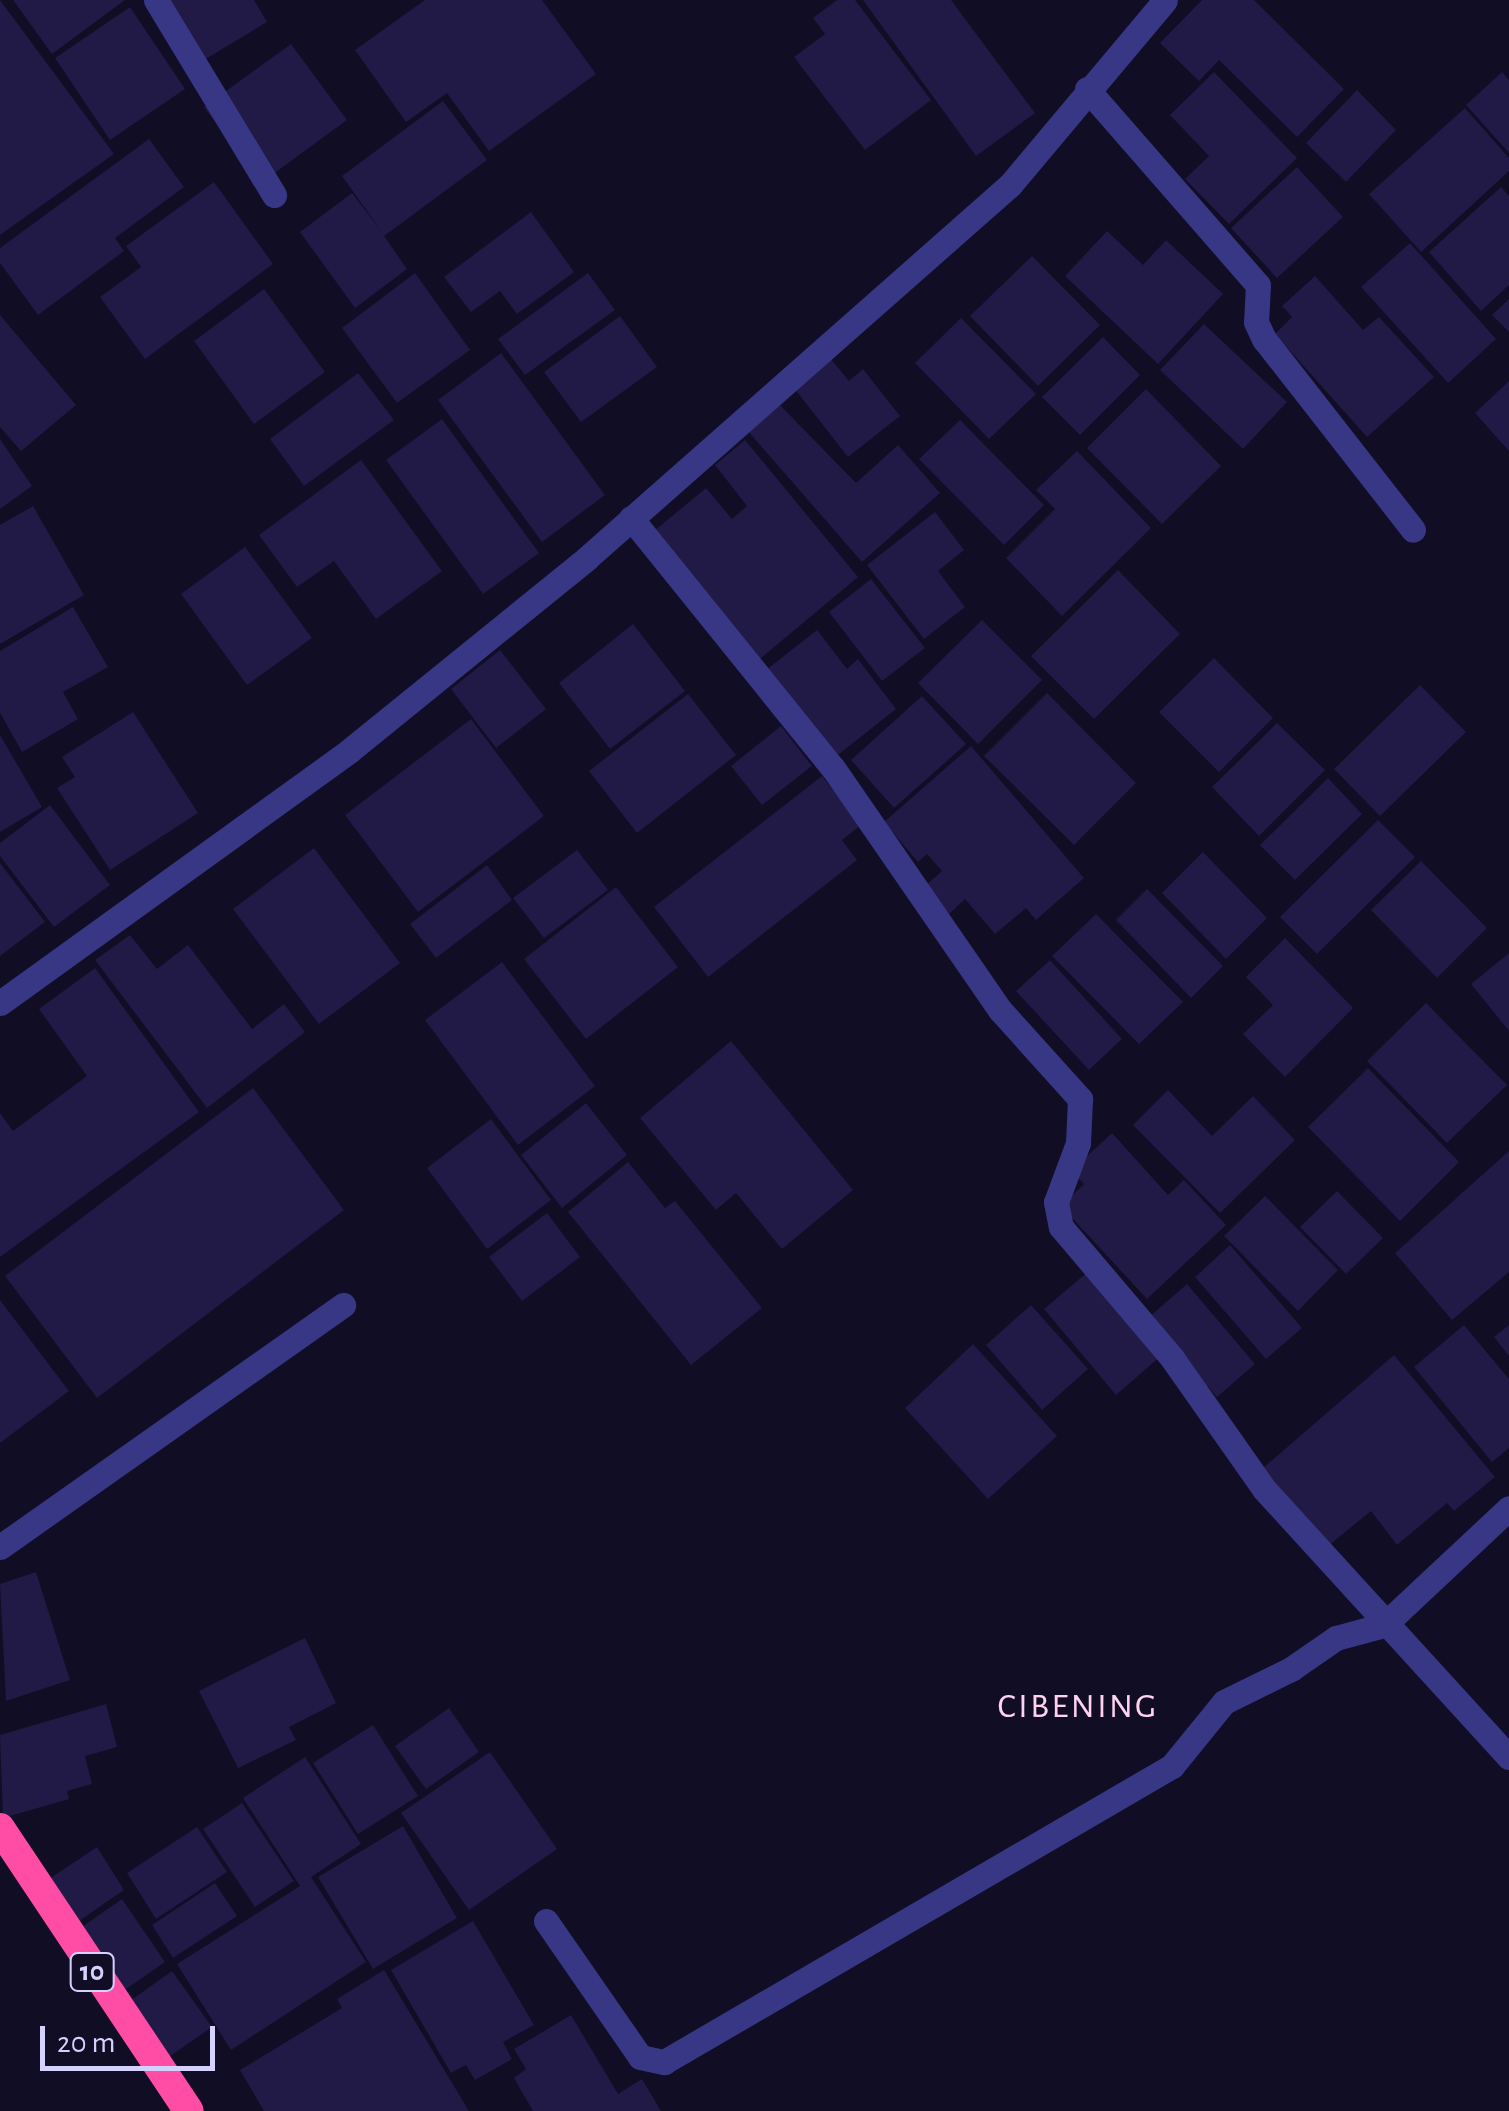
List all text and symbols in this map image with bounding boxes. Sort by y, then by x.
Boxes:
district label: CIBENING [998,1686,1158,1728]
road number: 10 [70,1949,114,1995]
scale bar [45,2006,220,2068]
text: 20 m [57,2028,115,2058]

